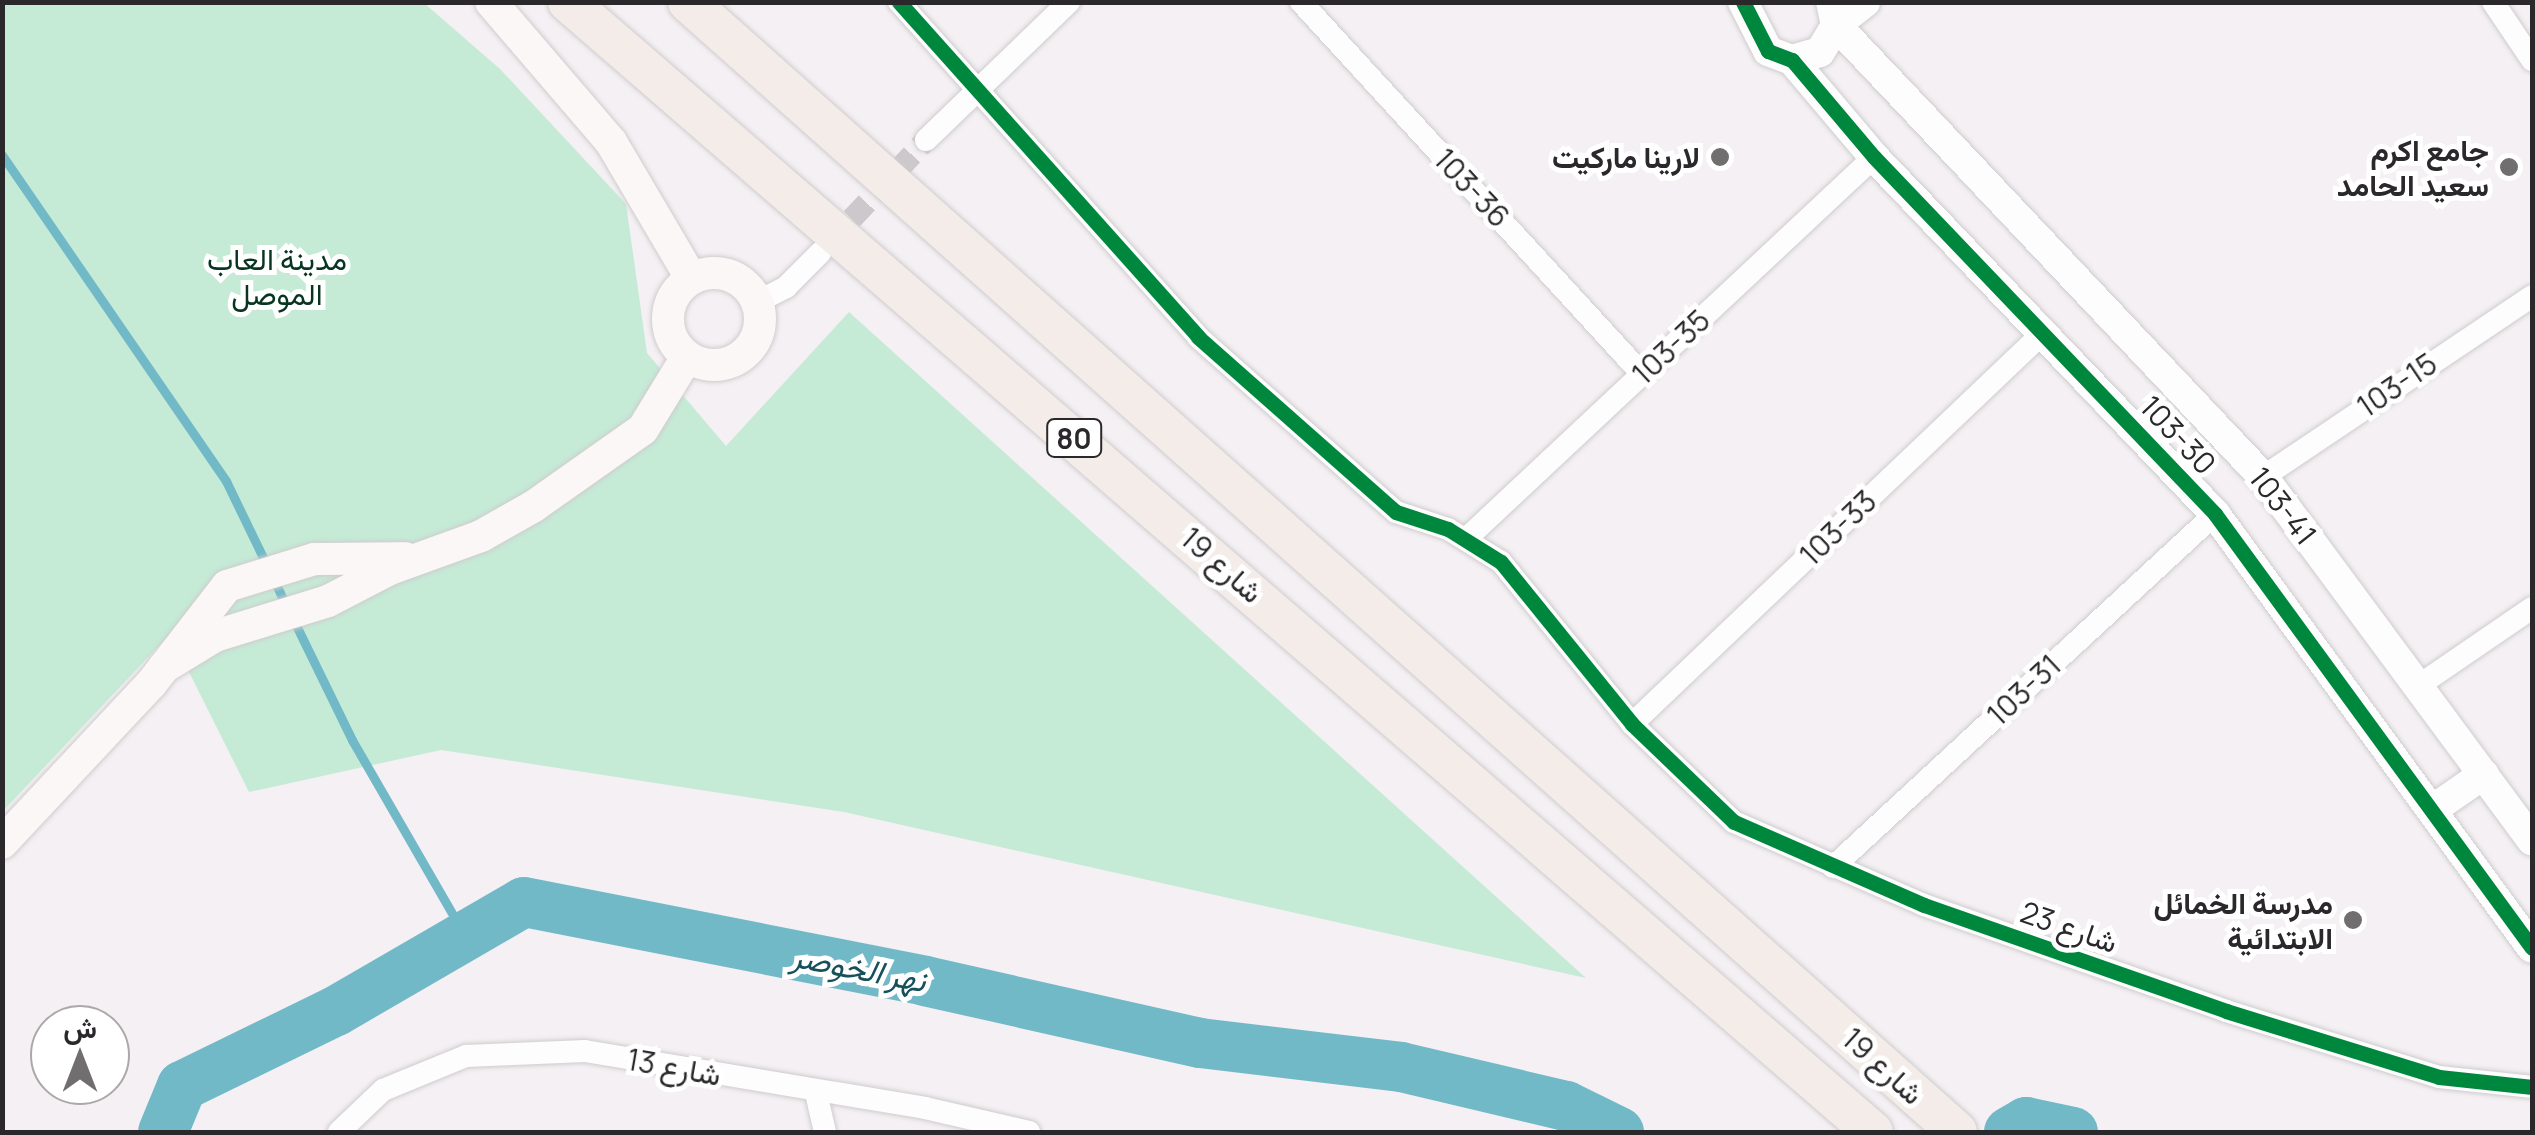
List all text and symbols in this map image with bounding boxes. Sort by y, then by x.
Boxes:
place label: جامع اكرم سعيد الحامد [2337,132,2489,202]
place label: لارينا ماركيت [1552,139,1700,175]
street label: 103-36 [1427,141,1517,235]
marker: لارينا ماركيت [1709,146,1731,168]
marker: جامع اكرم سعيد الحامد [2498,156,2520,178]
park label: مدينة العاب الموصل [207,241,347,312]
street label: 103-35 [1625,302,1717,392]
street label: 103-15 [2350,345,2444,425]
street label: 103-30 [2133,388,2223,482]
road number: 80 [1044,415,1104,461]
street label: 103-41 [2242,460,2324,552]
street label: 103-33 [1792,483,1884,573]
street label: شارع 19 [1174,520,1270,610]
street label: 103-31 [1980,647,2068,733]
place label: مدرسة الخمائل الابتدائية [2153,885,2333,956]
street label: شارع 23 [2016,894,2122,960]
marker: مدرسة الخمائل الابتدائية [2342,909,2364,931]
water label: نهر الخوصر [789,936,929,1000]
north arrow [30,1005,130,1105]
text: ش [63,1008,97,1046]
street label: شارع 19 [1835,1020,1931,1112]
street label: شارع 13 [624,1041,724,1093]

